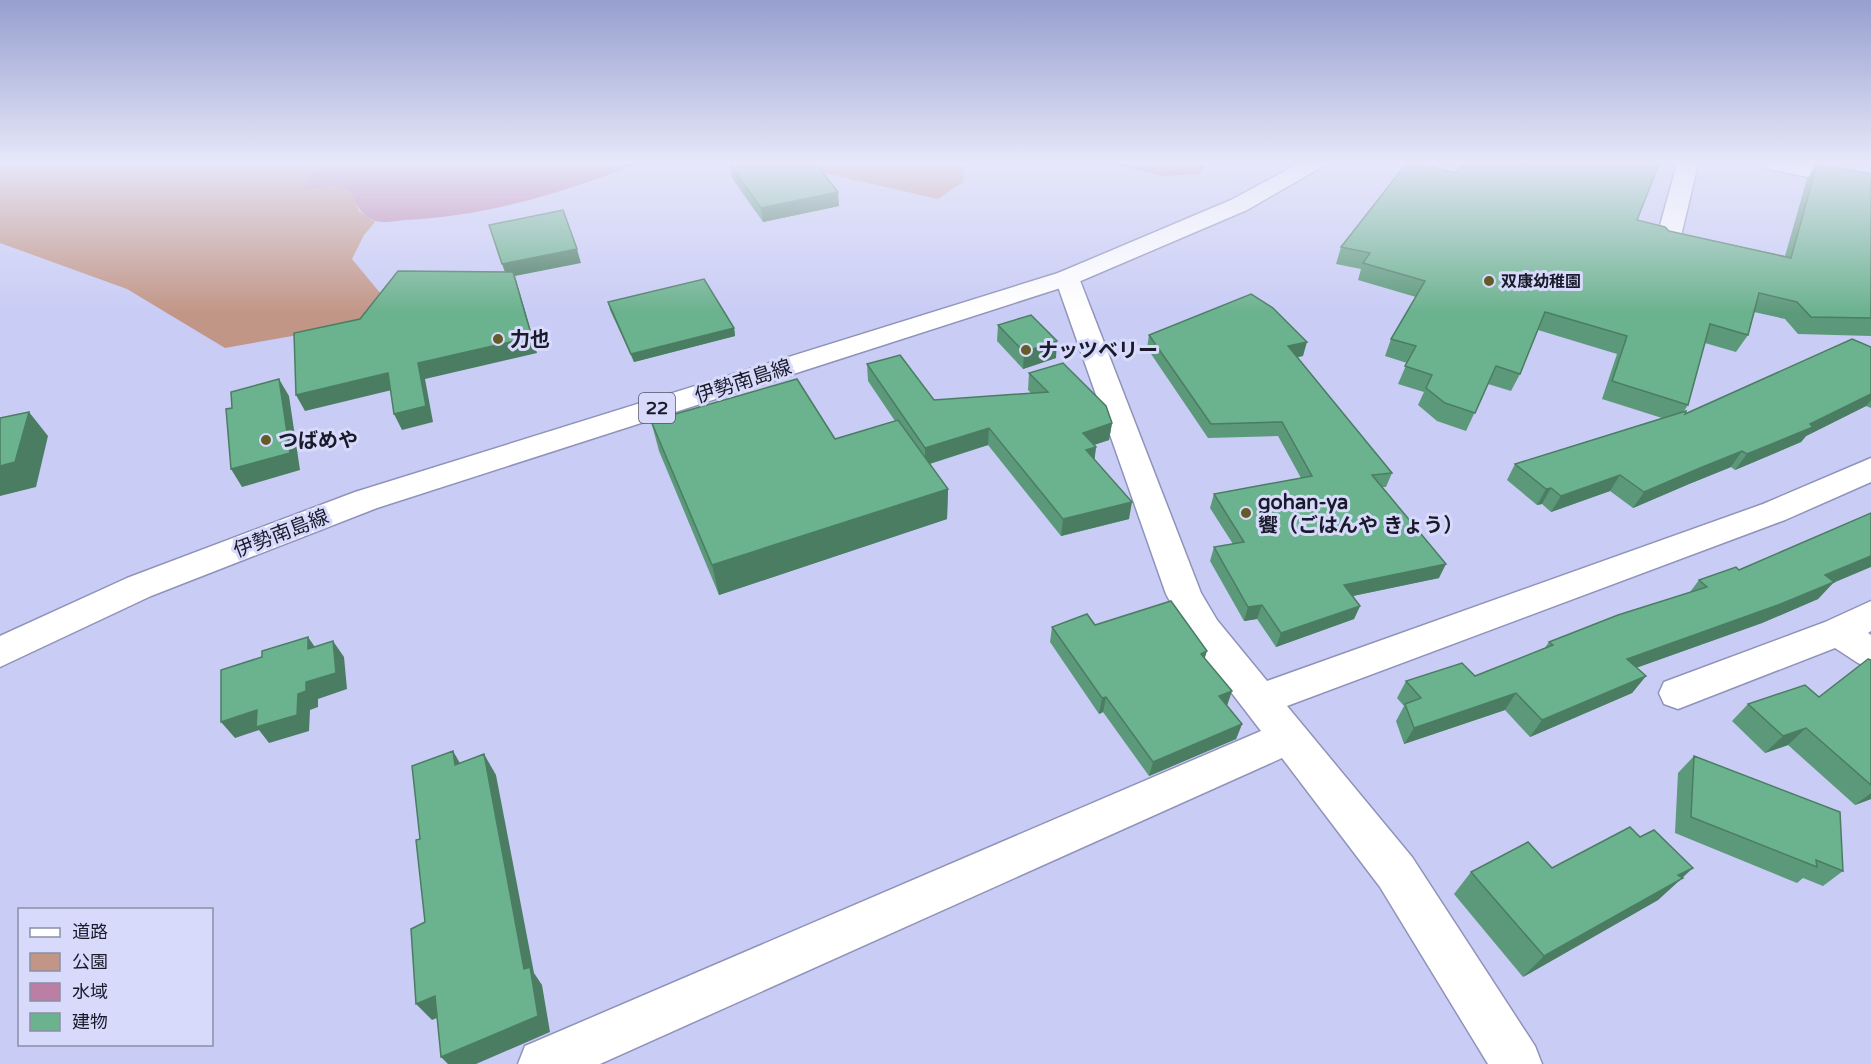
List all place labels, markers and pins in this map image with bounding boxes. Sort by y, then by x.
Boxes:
place label: 双康幼稚園 [1501,272,1581,292]
marker: 双康幼稚園 [1482,274,1496,288]
place label: 力也 [510,328,550,352]
marker: 力也 [491,332,505,346]
place label: ナッツベリー [1038,339,1158,363]
marker: ナッツベリー [1019,343,1033,357]
place label: つばめや [278,429,358,453]
marker: つばめや [259,433,273,447]
place label: gohan-ya 饗（ごはんや きょう） [1258,491,1463,538]
marker: gohan-ya 饗（ごはんや きょう） [1239,506,1253,520]

